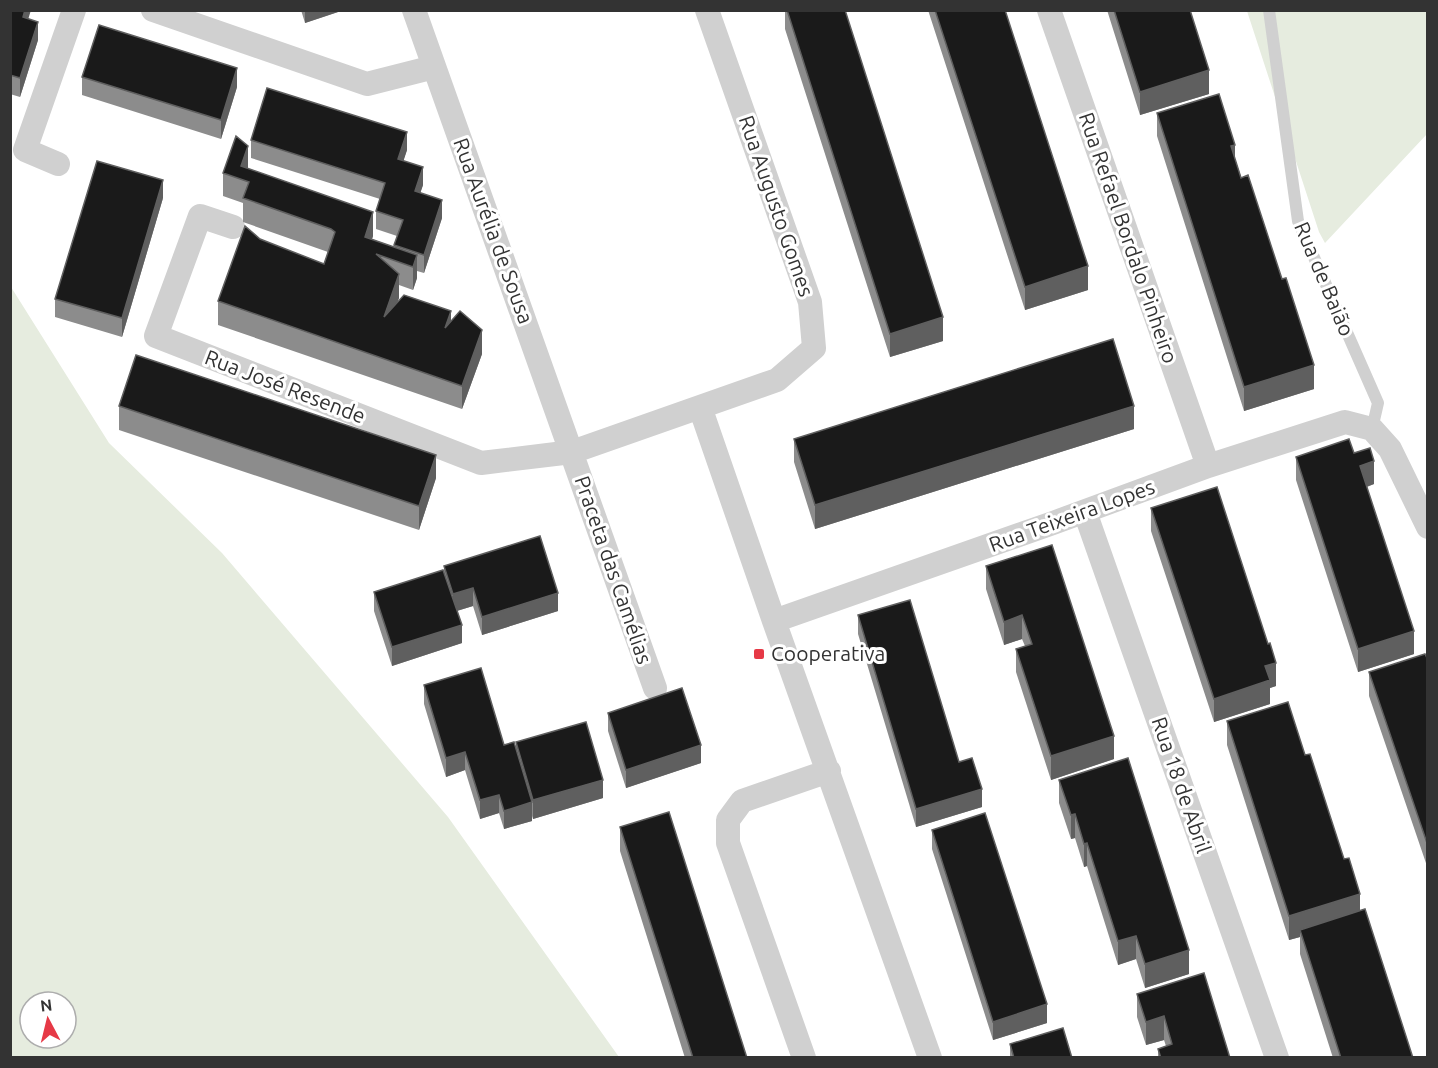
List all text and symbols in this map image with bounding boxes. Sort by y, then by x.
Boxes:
street label: Rua Refael Bordalo Pinheiro [1075,109,1183,366]
street label: Rua Augusto Gomes [735,112,819,299]
street label: Rua Aurélia de Sousa [449,134,539,327]
street label: Rua de Baião [1290,218,1360,339]
street label: Rua José Resende [202,344,369,428]
street label: Praceta das Camélias [570,472,657,667]
street label: Rua Teixeira Lopes [986,474,1158,556]
place label: Cooperativa [771,641,885,665]
marker: Cooperativa [752,647,766,661]
street label: Rua 18 de Abril [1147,713,1216,856]
north arrow [18,990,78,1050]
text: N [39,995,53,1015]

